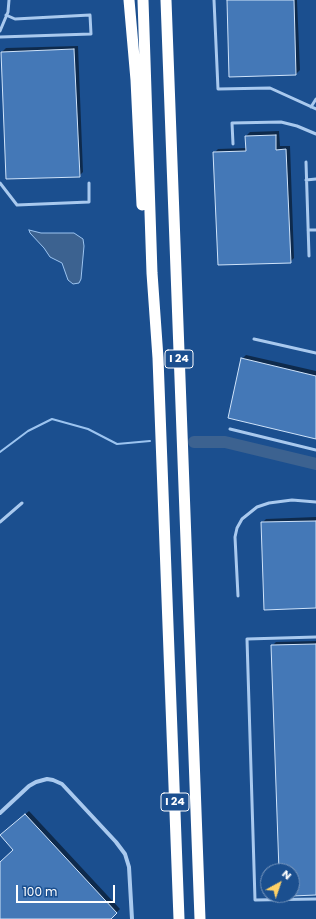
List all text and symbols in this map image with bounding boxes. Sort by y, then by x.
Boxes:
road number: I 24 [165,350,193,368]
road number: I 24 [161,793,189,811]
north arrow [260,863,300,903]
text: N [279,866,295,883]
scale bar [18,877,117,903]
text: 100 m [23,883,57,900]

